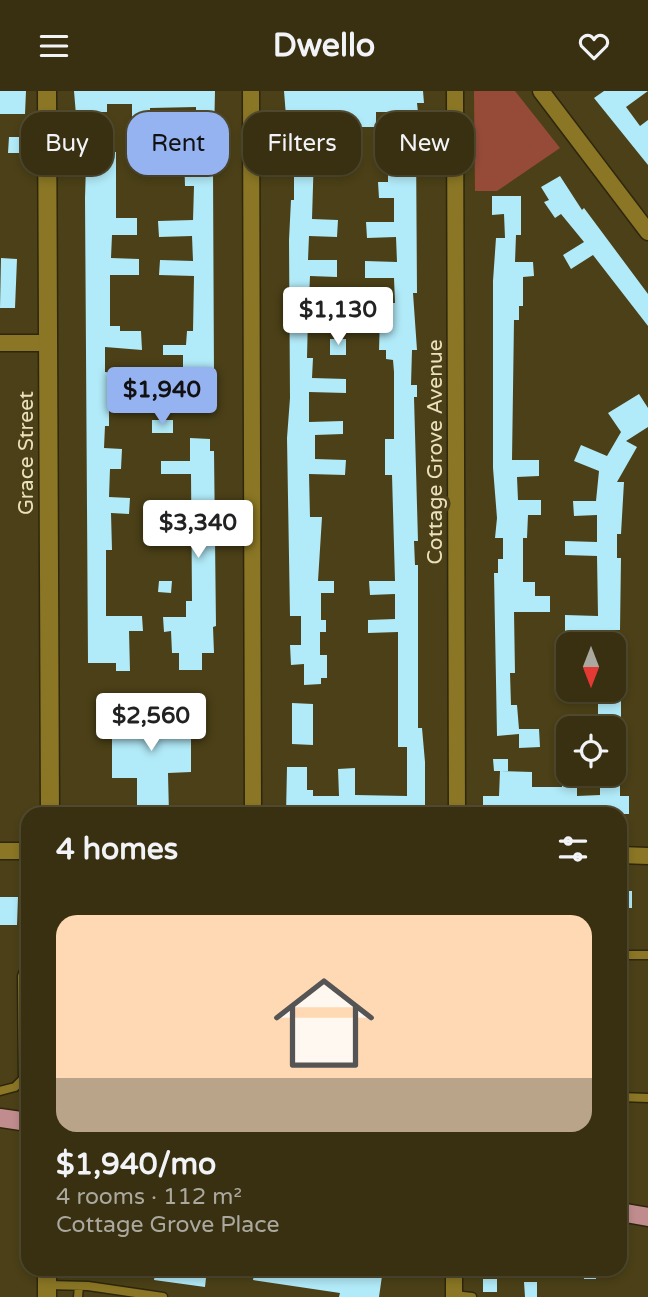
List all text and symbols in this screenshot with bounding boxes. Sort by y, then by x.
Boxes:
icon: menu [35,27,73,65]
text: Dwello [273,27,375,65]
icon: heart [575,27,613,65]
chip: Buy [21,112,113,175]
chip: Rent [127,112,229,175]
chip: Filters [243,112,361,175]
chip: New [375,112,474,175]
pin: $1,130 [281,287,395,347]
text: $1,130 [299,296,377,324]
street label: Cottage Grove Avenue [423,339,448,565]
pin: $1,940 [105,367,219,427]
text: $1,940 [123,376,201,404]
street label: Grace Street [14,391,39,515]
pin: $3,340 [141,501,255,560]
text: $3,340 [159,509,237,537]
north arrow [556,632,626,702]
map controls [556,632,626,786]
pin: $2,560 [94,693,208,753]
text: $2,560 [112,702,190,730]
button: locate [556,716,626,786]
icon: filters [554,830,592,868]
text: 4 homes [56,831,178,868]
icon: home [261,960,387,1086]
text: $1,940/mo [56,1146,216,1183]
text: 4 rooms · 112 m² [56,1183,242,1211]
text: Cottage Grove Place [56,1211,279,1239]

